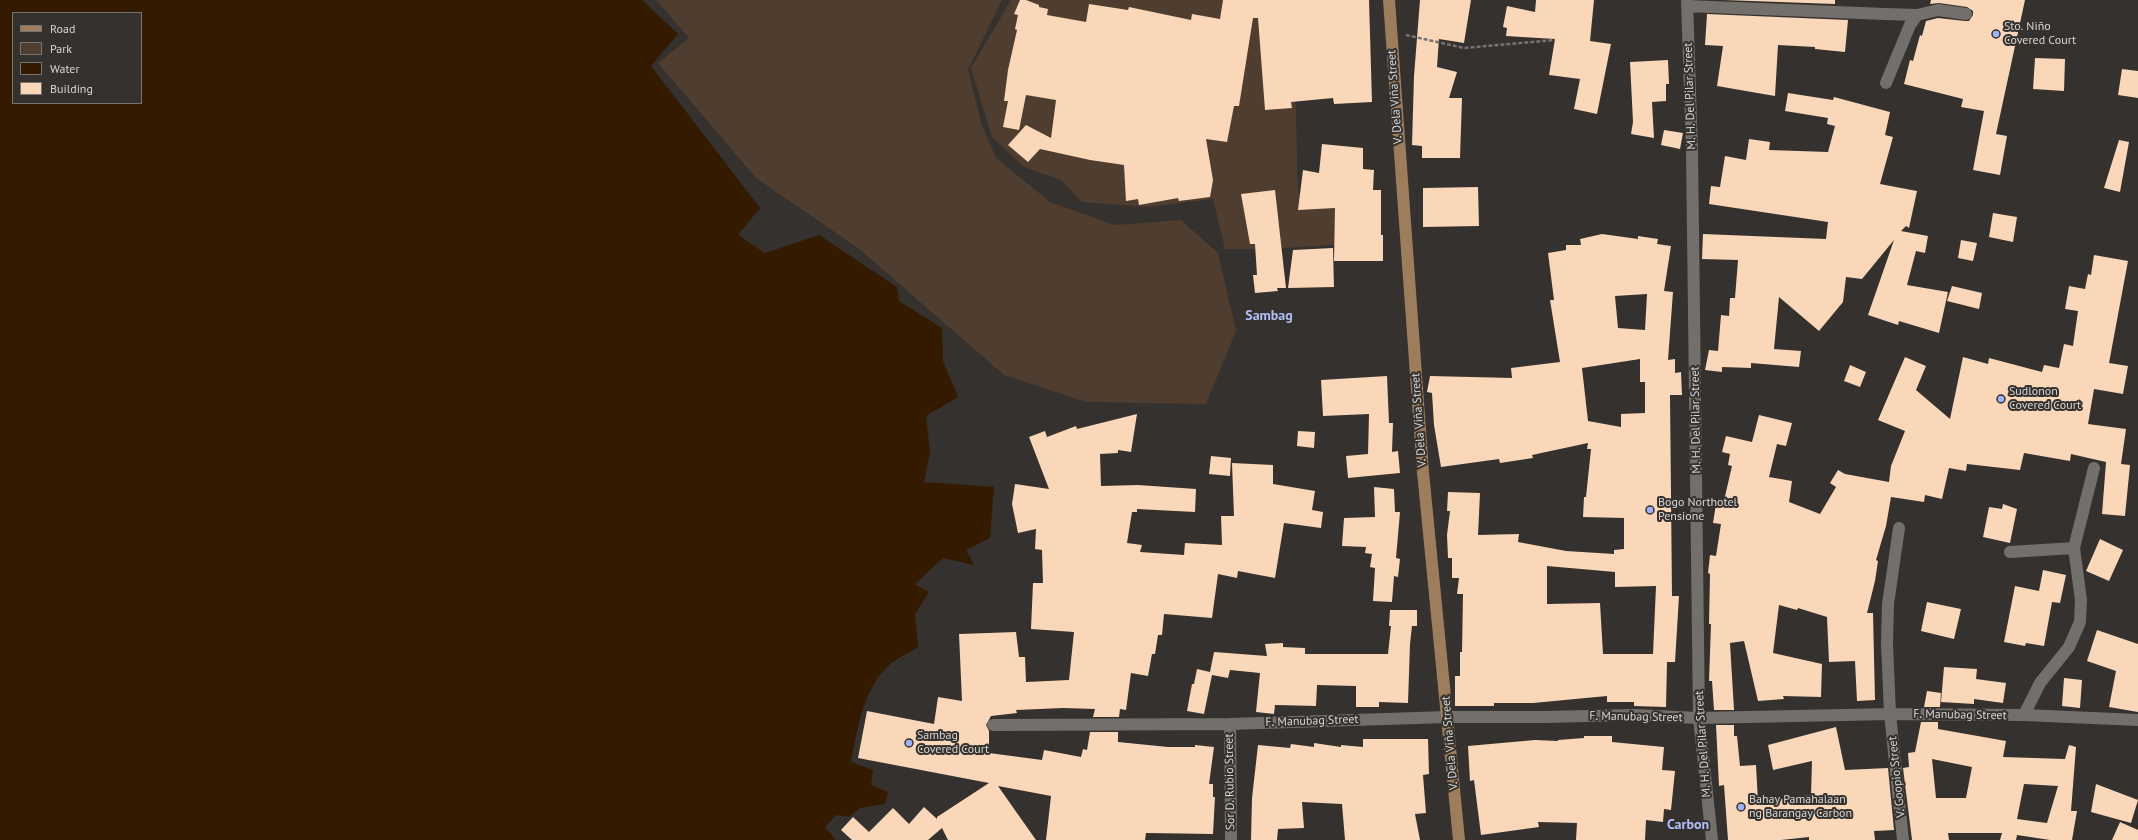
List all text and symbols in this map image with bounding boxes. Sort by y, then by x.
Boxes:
legend [12,12,142,104]
place label: Sto. Niño Covered Court [2004,20,2076,48]
text: Road [50,21,75,36]
marker: Sto. Niño Covered Court [1991,29,2001,39]
text: Park [50,41,72,56]
street label: M. H. Del Pilar Street [1681,42,1699,150]
street label: V. Dela Viña Street [1385,49,1405,145]
text: Water [50,61,80,76]
text: Building [50,81,93,96]
district label: Sambag [1245,308,1293,324]
street label: M. H. Del Pilar Street [1688,366,1704,474]
street label: V. Dela Viña Street [1409,372,1429,468]
place label: Sudlonon Covered Court [2009,385,2081,413]
marker: Sudlonon Covered Court [1996,394,2006,404]
place label: Bogo Northotel Pensione [1658,496,1737,524]
marker: Bogo Northotel Pensione [1645,505,1655,515]
street label: M. H. Del Pilar Street [1692,690,1714,798]
street label: V. Dela Viña Street [1439,695,1461,791]
street label: F. Manubag Street [1913,707,2007,723]
street label: F. Manubag Street [1589,709,1683,725]
street label: F. Manubag Street [1265,712,1359,730]
place label: Sambag Covered Court [917,729,989,757]
street label: Sor D. Rubio Street [1222,733,1238,831]
street label: V. Goopio Street [1886,736,1908,818]
marker: Sambag Covered Court [904,738,914,748]
place label: Bahay Pamahalaan ng Barangay Carbon [1749,793,1852,821]
marker: Bahay Pamahalaan ng Barangay Carbon [1736,802,1746,812]
district label: Carbon [1667,817,1709,833]

